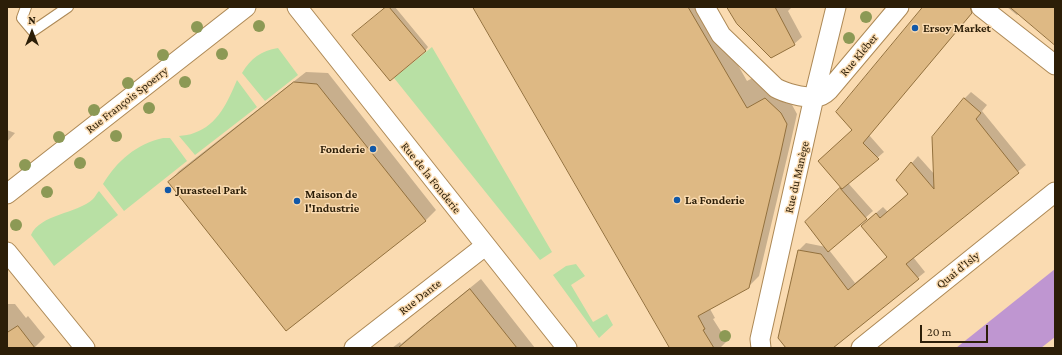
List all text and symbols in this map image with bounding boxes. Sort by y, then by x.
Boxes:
north arrow [12,12,52,52]
text: N [28,14,36,26]
place label: Ersoy Market [923,21,991,35]
marker: Ersoy Market [910,23,920,33]
street label: Rue Kléber [837,31,881,79]
street label: Rue François Spoerry [83,63,171,137]
street label: Rue de la Fonderie [398,139,464,217]
street label: Rue du Manège [782,140,812,214]
place label: Fonderie [320,142,365,156]
marker: Fonderie [368,144,378,154]
place label: Jurasteel Park [176,183,247,197]
marker: Jurasteel Park [163,185,173,195]
place label: Maison de l'Industrie [305,187,359,215]
place label: La Fonderie [685,193,745,207]
marker: La Fonderie [672,195,682,205]
marker: Maison de l'Industrie [292,196,302,206]
street label: Quai d'Isly [933,248,983,292]
street label: Rue Dante [396,276,444,318]
scale bar [922,317,990,343]
text: 20 m [927,325,951,339]

